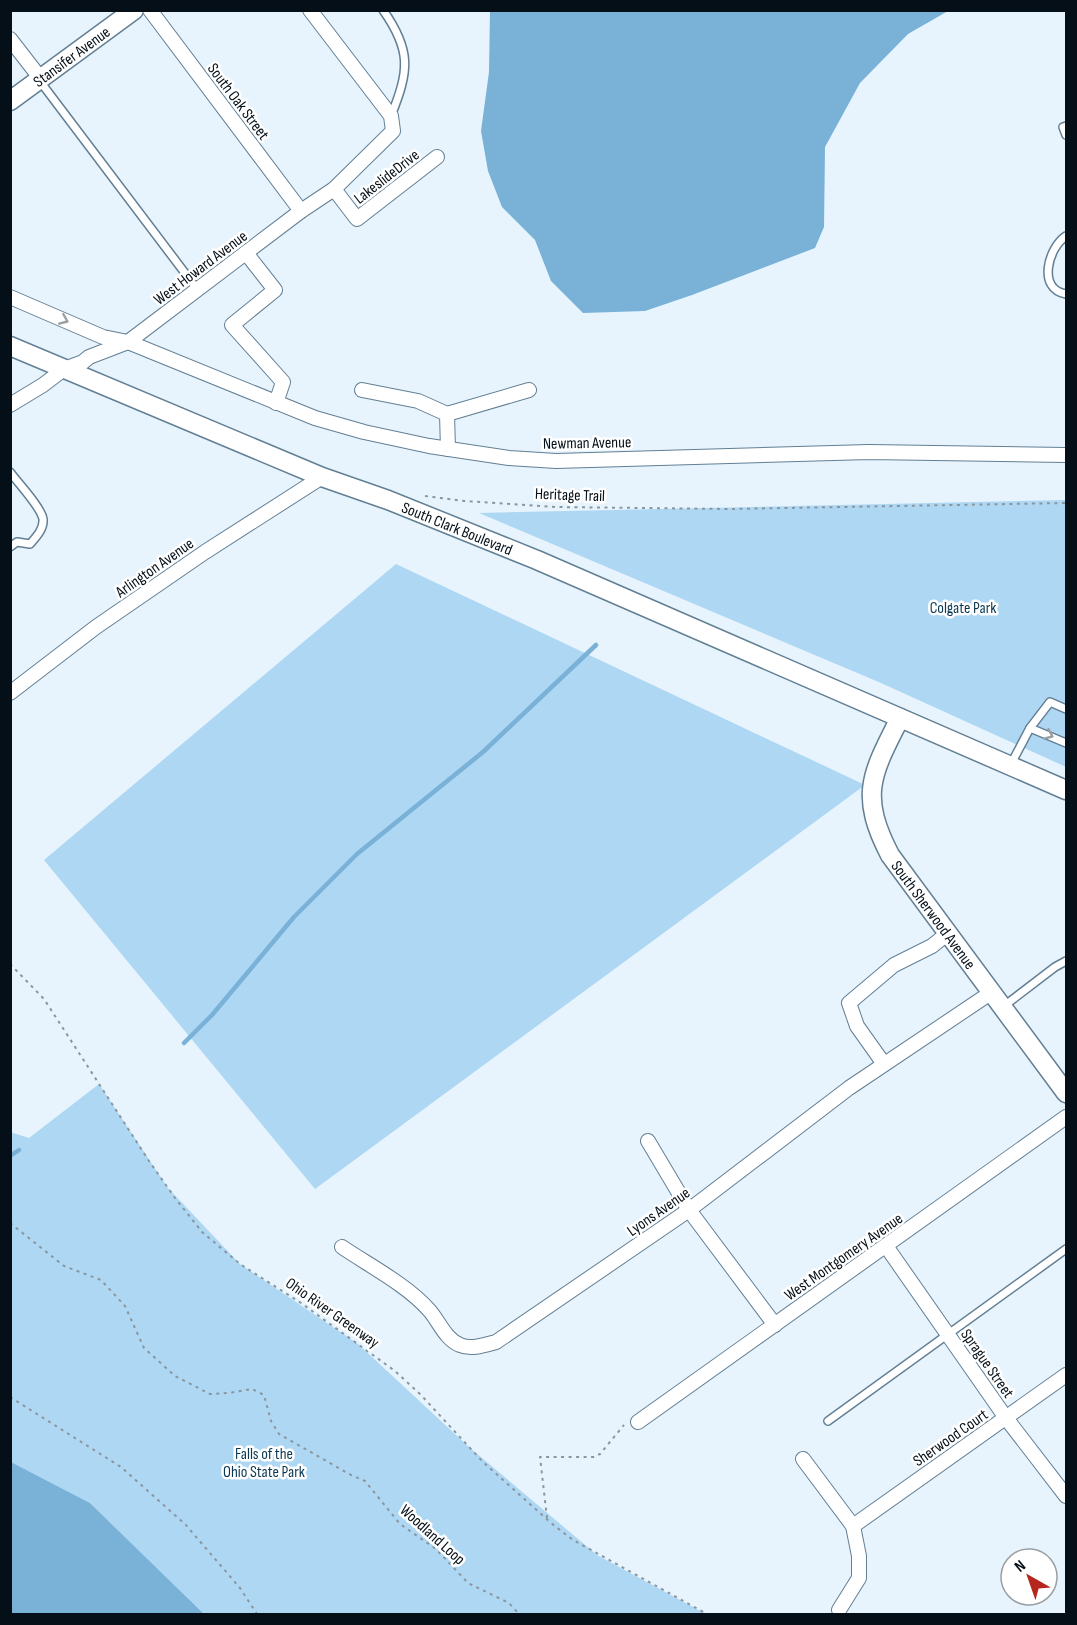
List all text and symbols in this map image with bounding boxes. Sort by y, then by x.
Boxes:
street label: Stansifer Avenue [30,23,114,92]
street label: South Oak Street [203,60,273,144]
street label: LakeslideDrive [351,146,423,209]
street label: West Howard Avenue [150,227,251,310]
one-way arrow [58,313,69,325]
street label: Newman Avenue [543,433,631,454]
street label: Heritage Trail [535,485,605,506]
street label: South Clark Boulevard [399,499,515,560]
street label: Arlington Avenue [111,534,198,603]
park label: Colgate Park [930,599,996,618]
one-way arrow [1042,727,1053,739]
street label: South Sherwood Avenue [886,857,979,973]
street label: Lyons Avenue [624,1184,694,1241]
street label: West Montgomery Avenue [781,1209,907,1305]
street label: Ohio River Greenway [282,1274,383,1353]
street label: Sprague Street [956,1326,1017,1402]
street label: Sherwood Court [910,1405,992,1471]
park label: Falls of the Ohio State Park [223,1445,305,1482]
street label: Woodland Loop [396,1501,468,1569]
north arrow [999,1547,1059,1607]
text: N [1011,1557,1030,1577]

